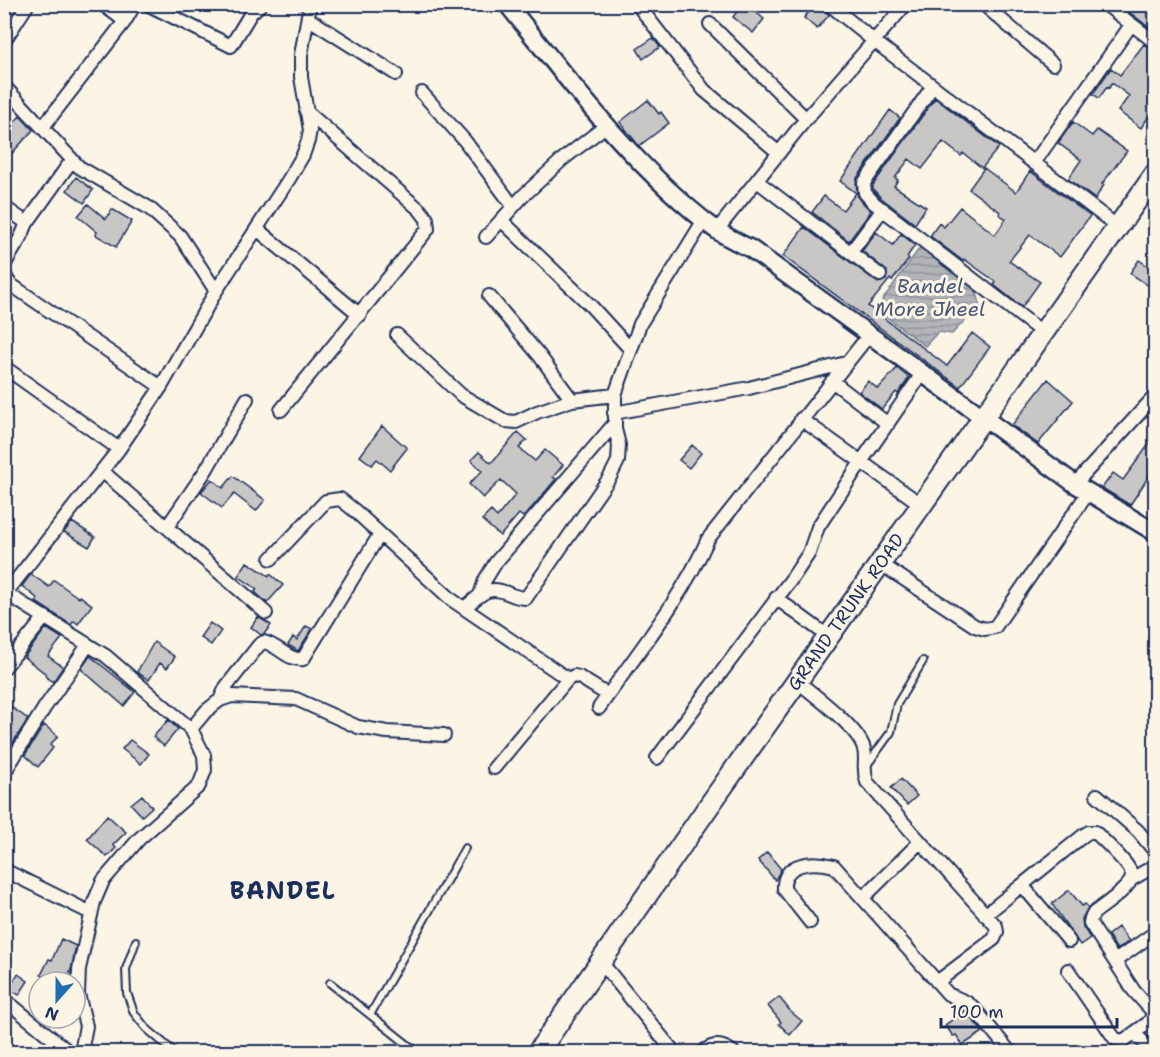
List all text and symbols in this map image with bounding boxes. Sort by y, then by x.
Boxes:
water label: Bandel More Jheel [875,273,985,322]
street label: GRAND TRUNK ROAD [782,529,910,695]
district label: BANDEL [230,875,336,907]
north arrow [27,970,87,1030]
scale bar [941,991,1116,1029]
text: 100 m [950,1000,1004,1024]
text: N [42,1001,61,1026]

